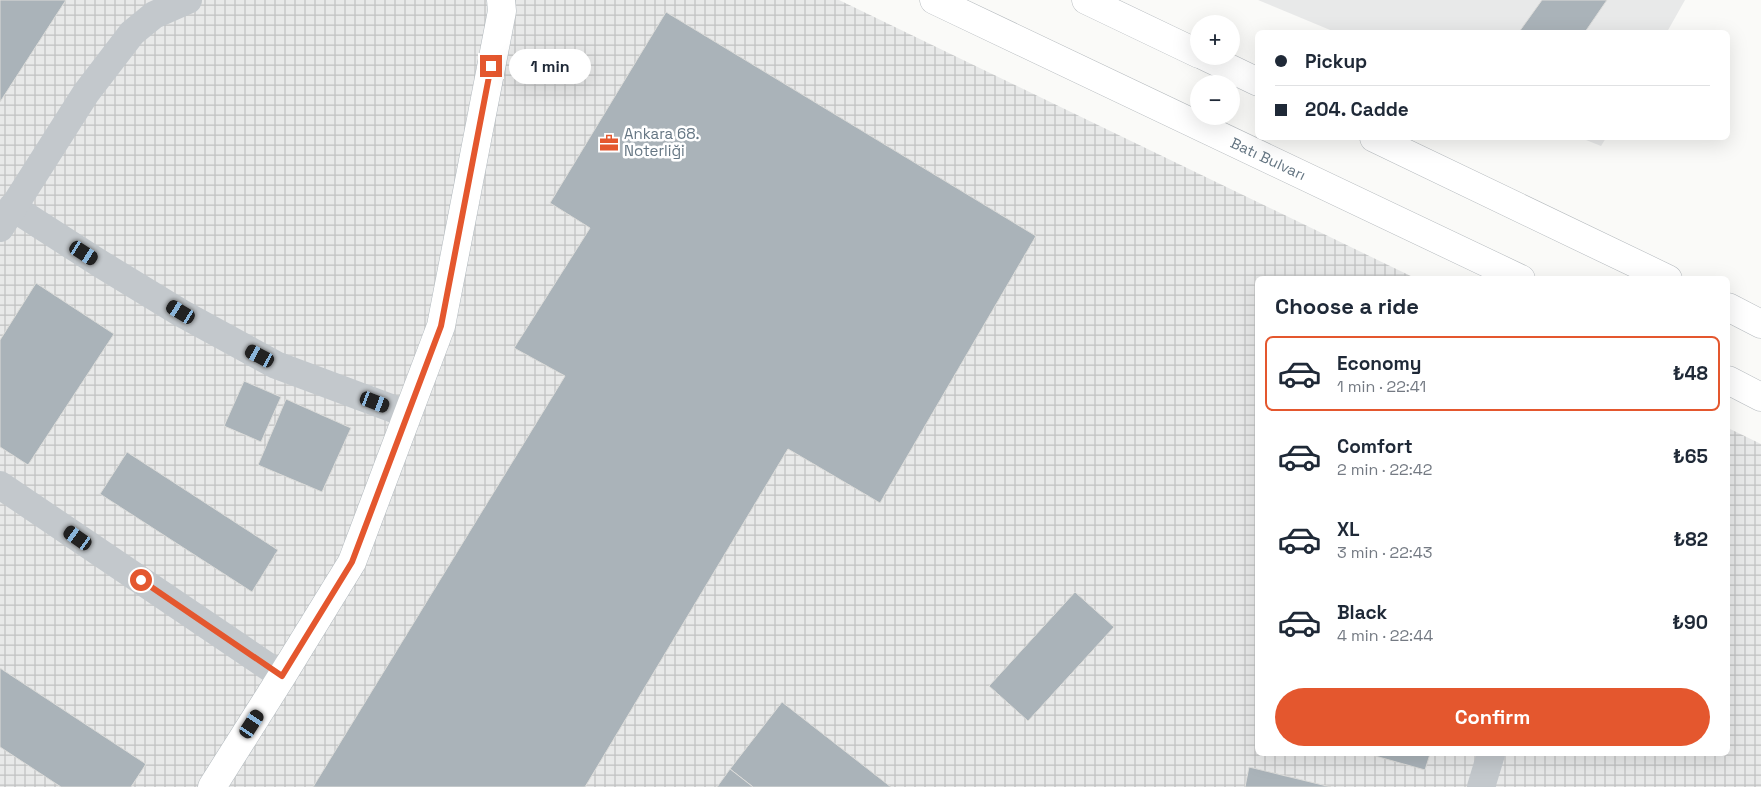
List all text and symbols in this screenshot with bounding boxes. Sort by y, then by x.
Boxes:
map controls [1190,15,1240,125]
button: + [1190,15,1240,65]
callout: 1 min [508,48,591,84]
text: Pickup [1305,49,1367,74]
route end [480,55,502,77]
text: 1 min [530,56,570,77]
button: − [1190,75,1240,125]
text: 204. Cadde [1305,97,1409,122]
place label: Ankara 68. Noterliği [624,124,699,160]
office icon: Ankara 68. Noterliği [598,132,620,154]
street label: Batı Bulvarı [1227,133,1309,184]
car [67,239,100,267]
text: Choose a ride [1275,292,1419,320]
car [164,298,197,326]
car [243,342,276,370]
icon: car [1277,351,1322,396]
text: Economy [1337,351,1421,376]
text: ₺48 [1673,361,1708,386]
text: 1 min · 22:41 [1337,376,1426,397]
car [358,390,391,414]
icon: car [1277,434,1322,479]
text: Comfort [1337,434,1413,459]
text: ₺65 [1673,444,1708,469]
text: 2 min · 22:42 [1337,459,1432,480]
icon: car [1277,517,1322,562]
text: XL [1337,517,1360,542]
car [61,523,94,553]
text: ₺82 [1674,527,1708,552]
text: 3 min · 22:43 [1337,542,1433,563]
route start [130,569,152,591]
icon: car [1277,600,1322,645]
text: Black [1337,600,1387,625]
text: ₺90 [1672,610,1708,635]
text: 4 min · 22:44 [1337,625,1433,646]
button: Confirm [1275,688,1710,746]
car [237,707,266,741]

